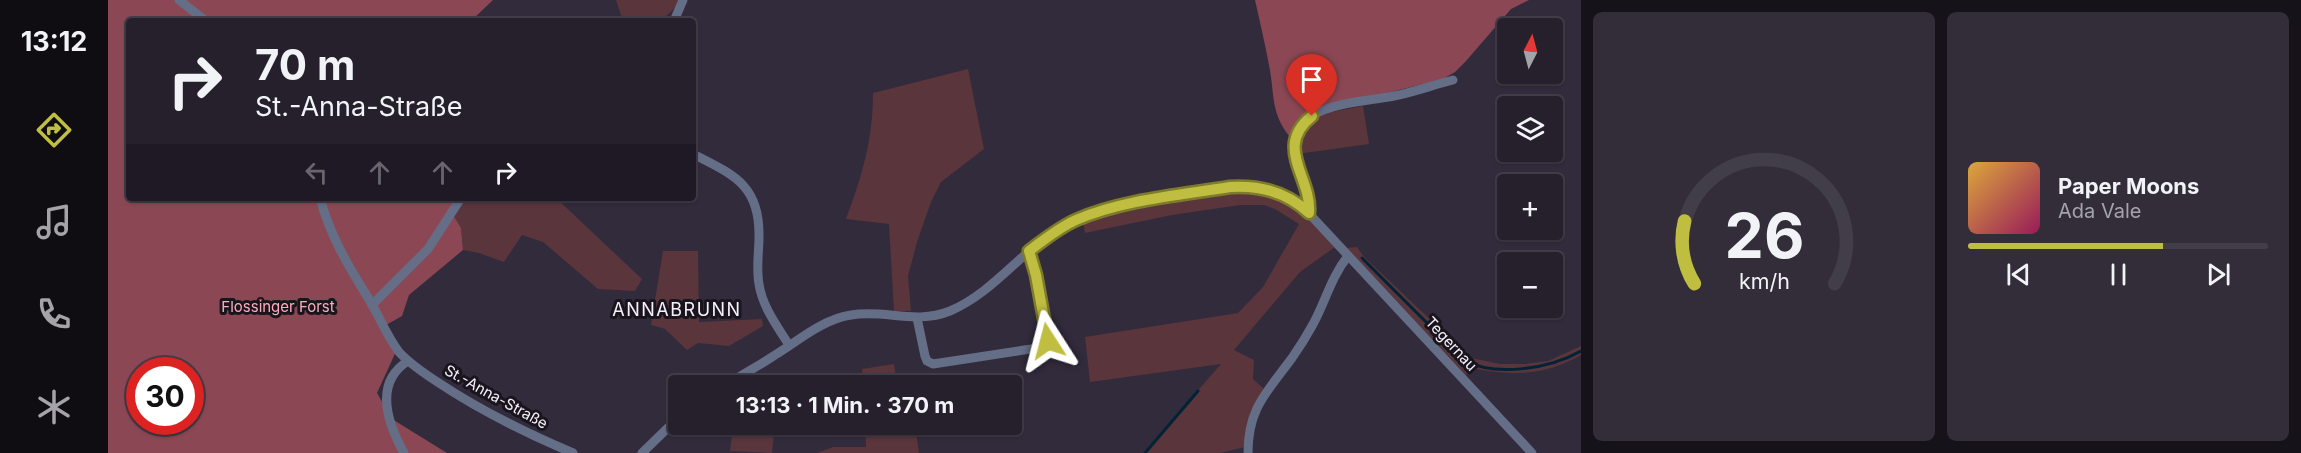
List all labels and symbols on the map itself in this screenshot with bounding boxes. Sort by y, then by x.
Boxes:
north arrow [1497,18,1563,84]
pin [1286,54,1337,116]
park label: Flossinger Forst [221,297,335,316]
district label: ANNABRUNN [612,299,742,320]
position arrow [1016,309,1080,373]
street label: Tegernau [1421,313,1481,375]
speed limit sign: 30 [126,357,204,435]
street label: St.-Anna-Straße [441,360,551,433]

